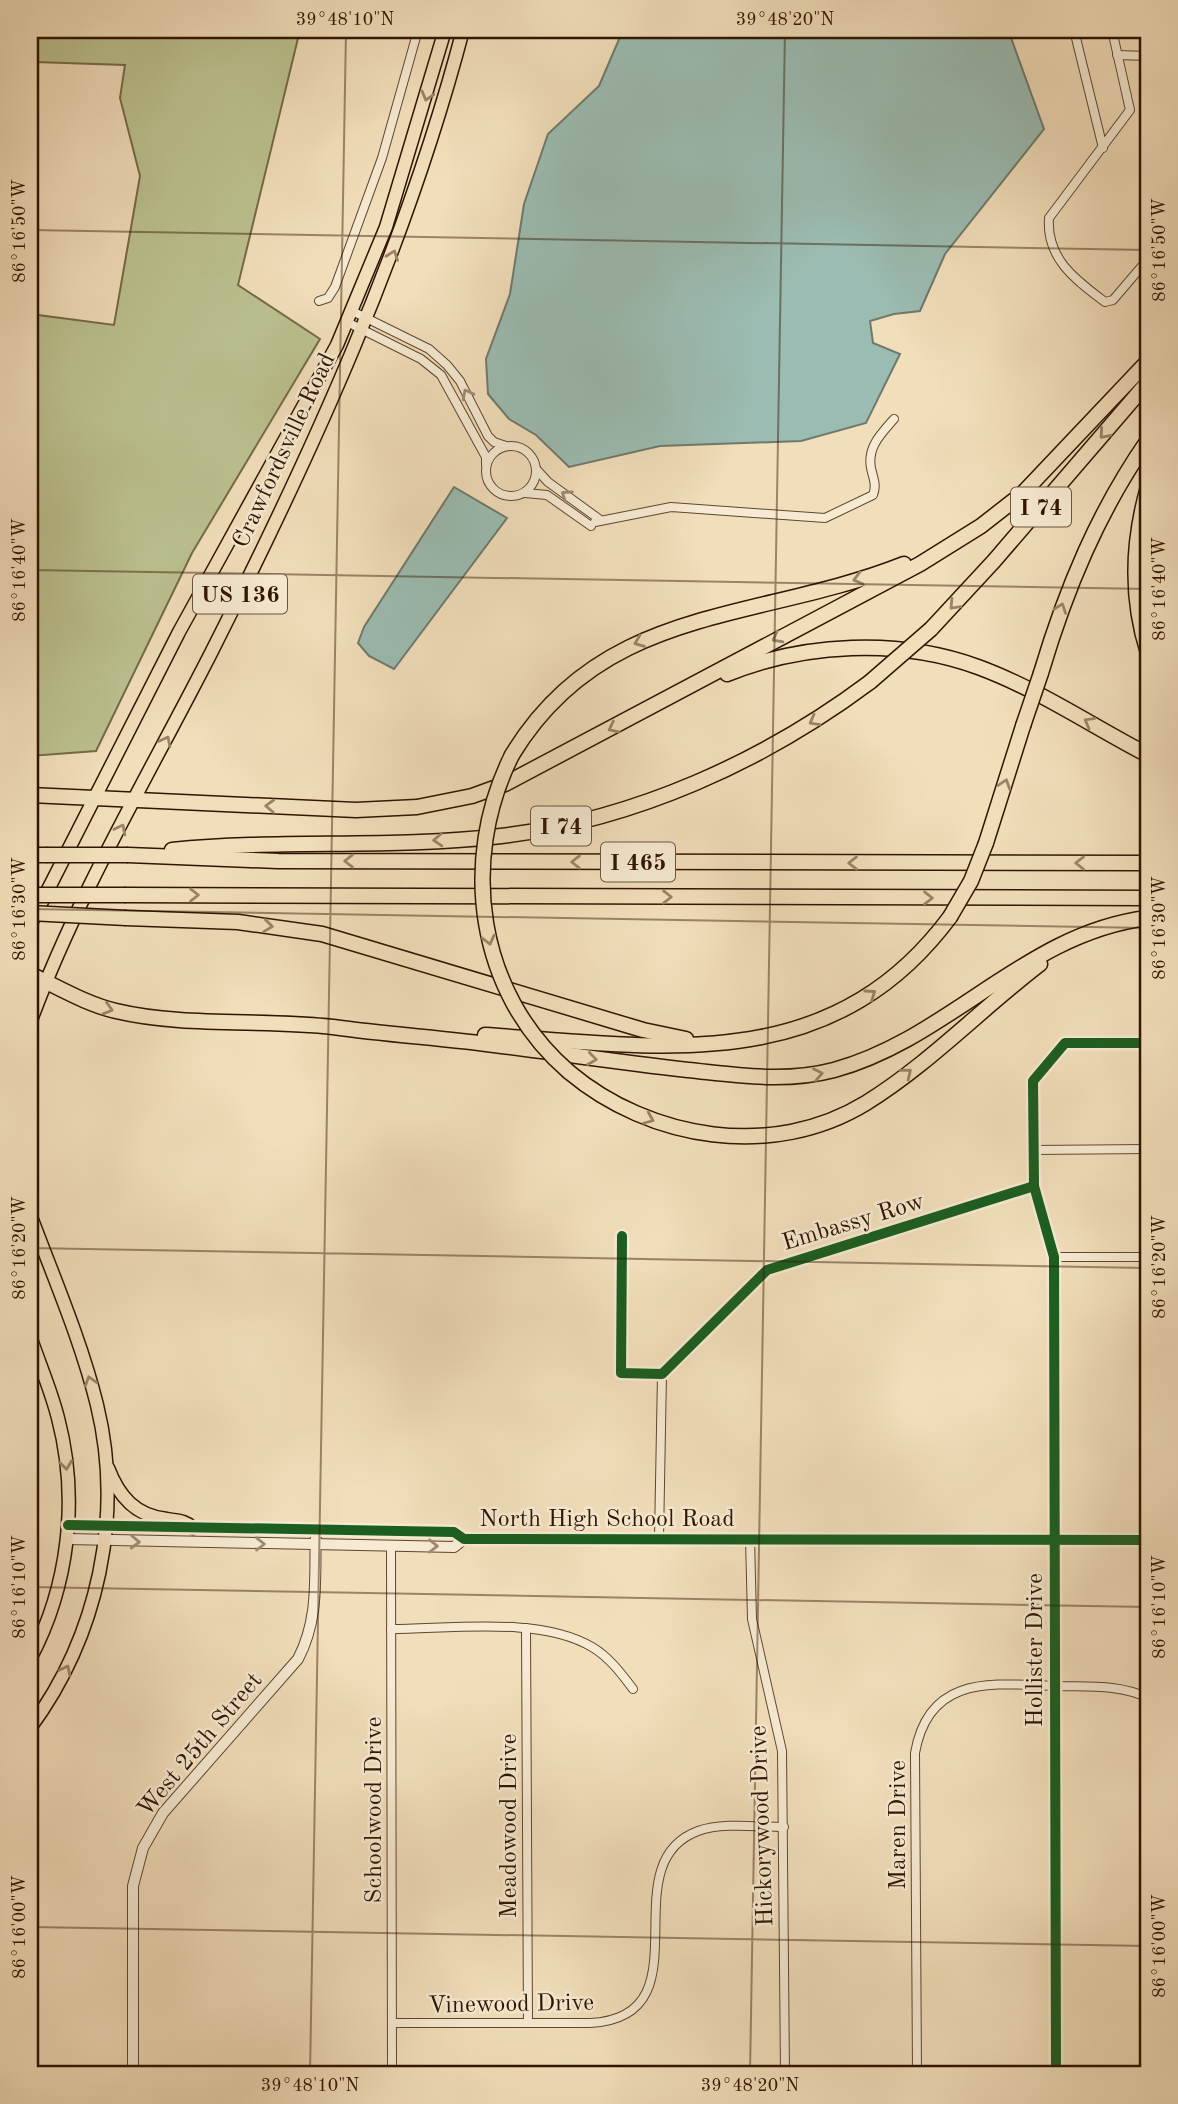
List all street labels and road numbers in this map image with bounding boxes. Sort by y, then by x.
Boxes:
street label: Crawfordsville Road [229,350,340,552]
road number: I 74 [1011,488,1071,526]
road number: US 136 [193,574,287,614]
road number: I 74 [531,806,591,846]
road number: I 465 [601,842,675,882]
street label: Embassy Row [780,1190,928,1256]
street label: North High School Road [479,1508,735,1532]
street label: Hollister Drive [1024,1573,1048,1727]
street label: West 25th Street [134,1669,267,1822]
street label: Schoolwood Drive [363,1717,387,1903]
street label: Hickorywood Drive [747,1725,778,1927]
street label: Meadowood Drive [498,1733,522,1919]
street label: Maren Drive [887,1760,911,1890]
street label: Vinewood Drive [428,1992,594,2018]

